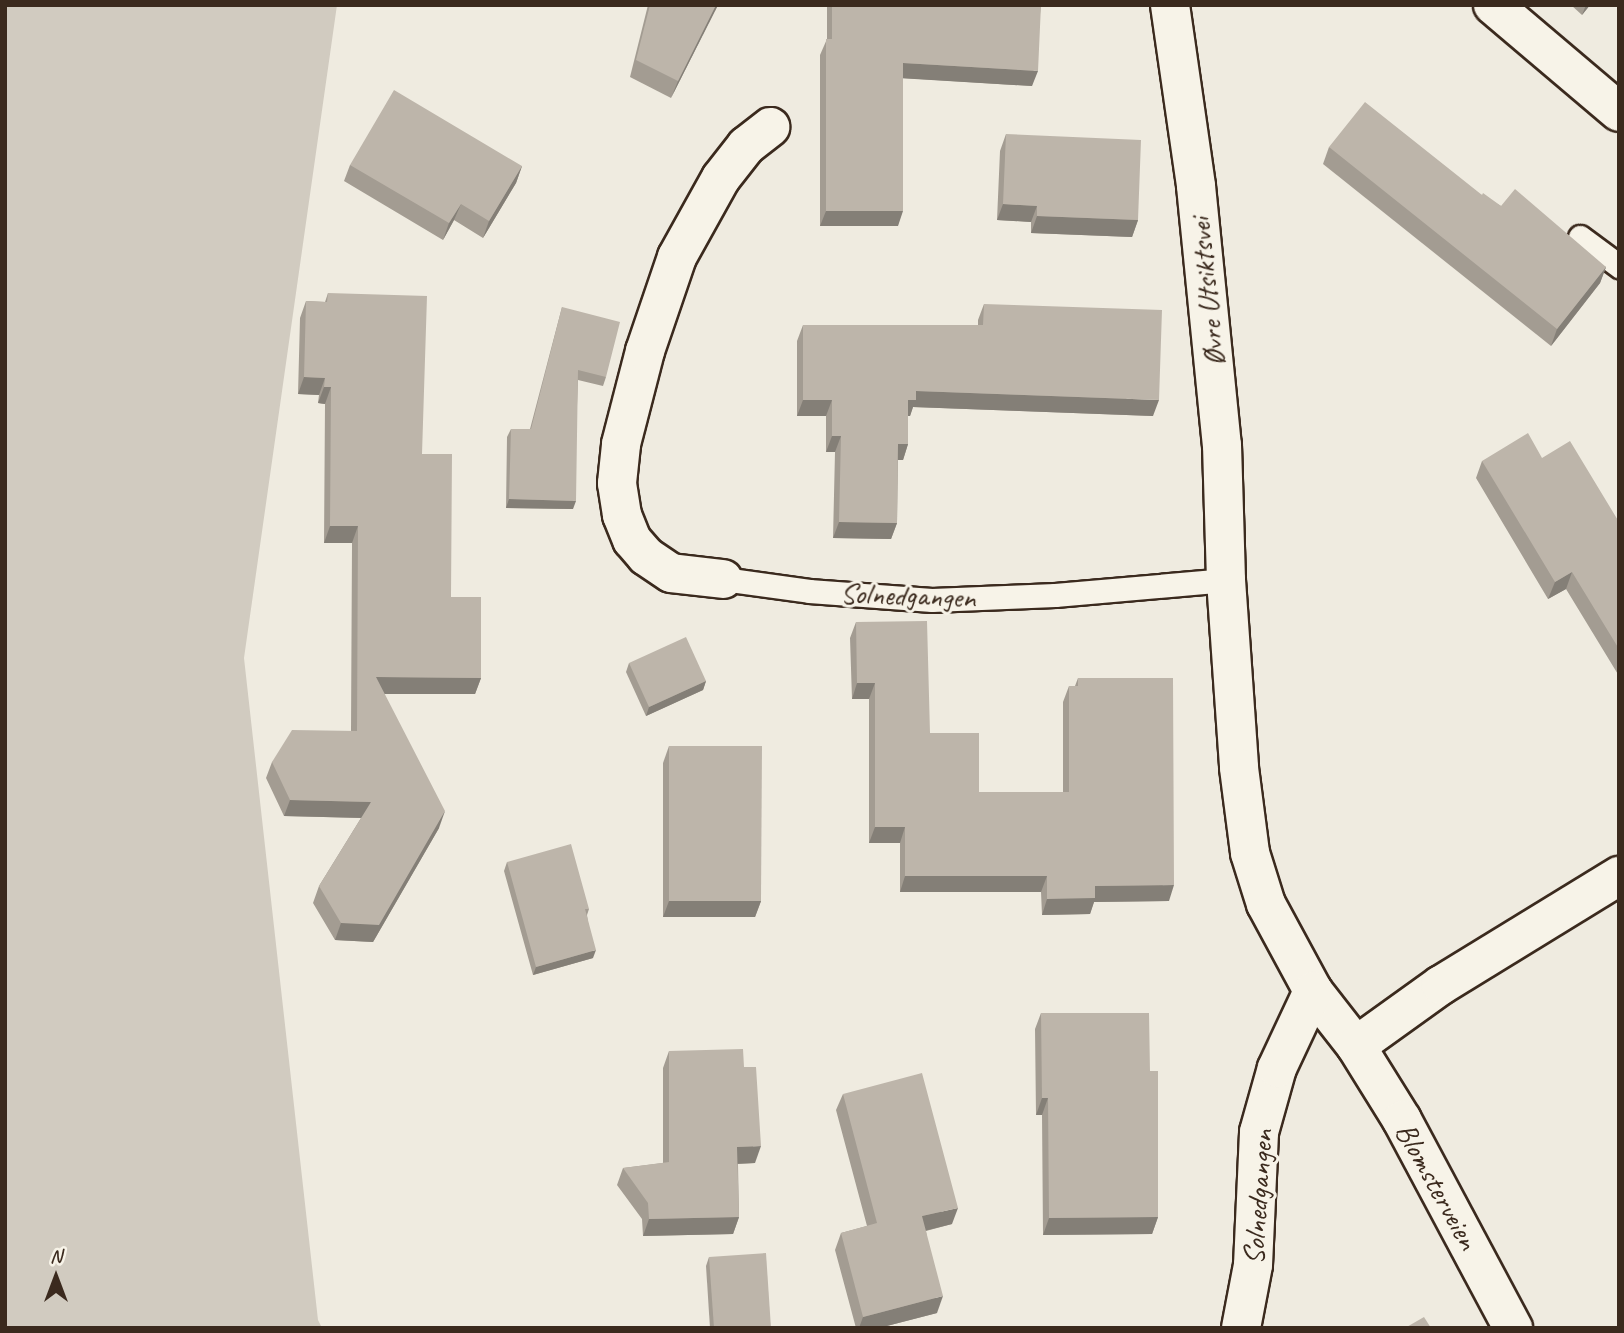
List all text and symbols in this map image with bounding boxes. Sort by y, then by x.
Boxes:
street label: Øvre Utsiktsvei [1181,215,1233,369]
street label: Solnedgangen [840,575,976,615]
street label: Blomsterveien [1388,1116,1486,1256]
street label: Solnedgangen [1235,1128,1281,1266]
north arrow [21,1242,91,1312]
text: N [50,1244,62,1268]

